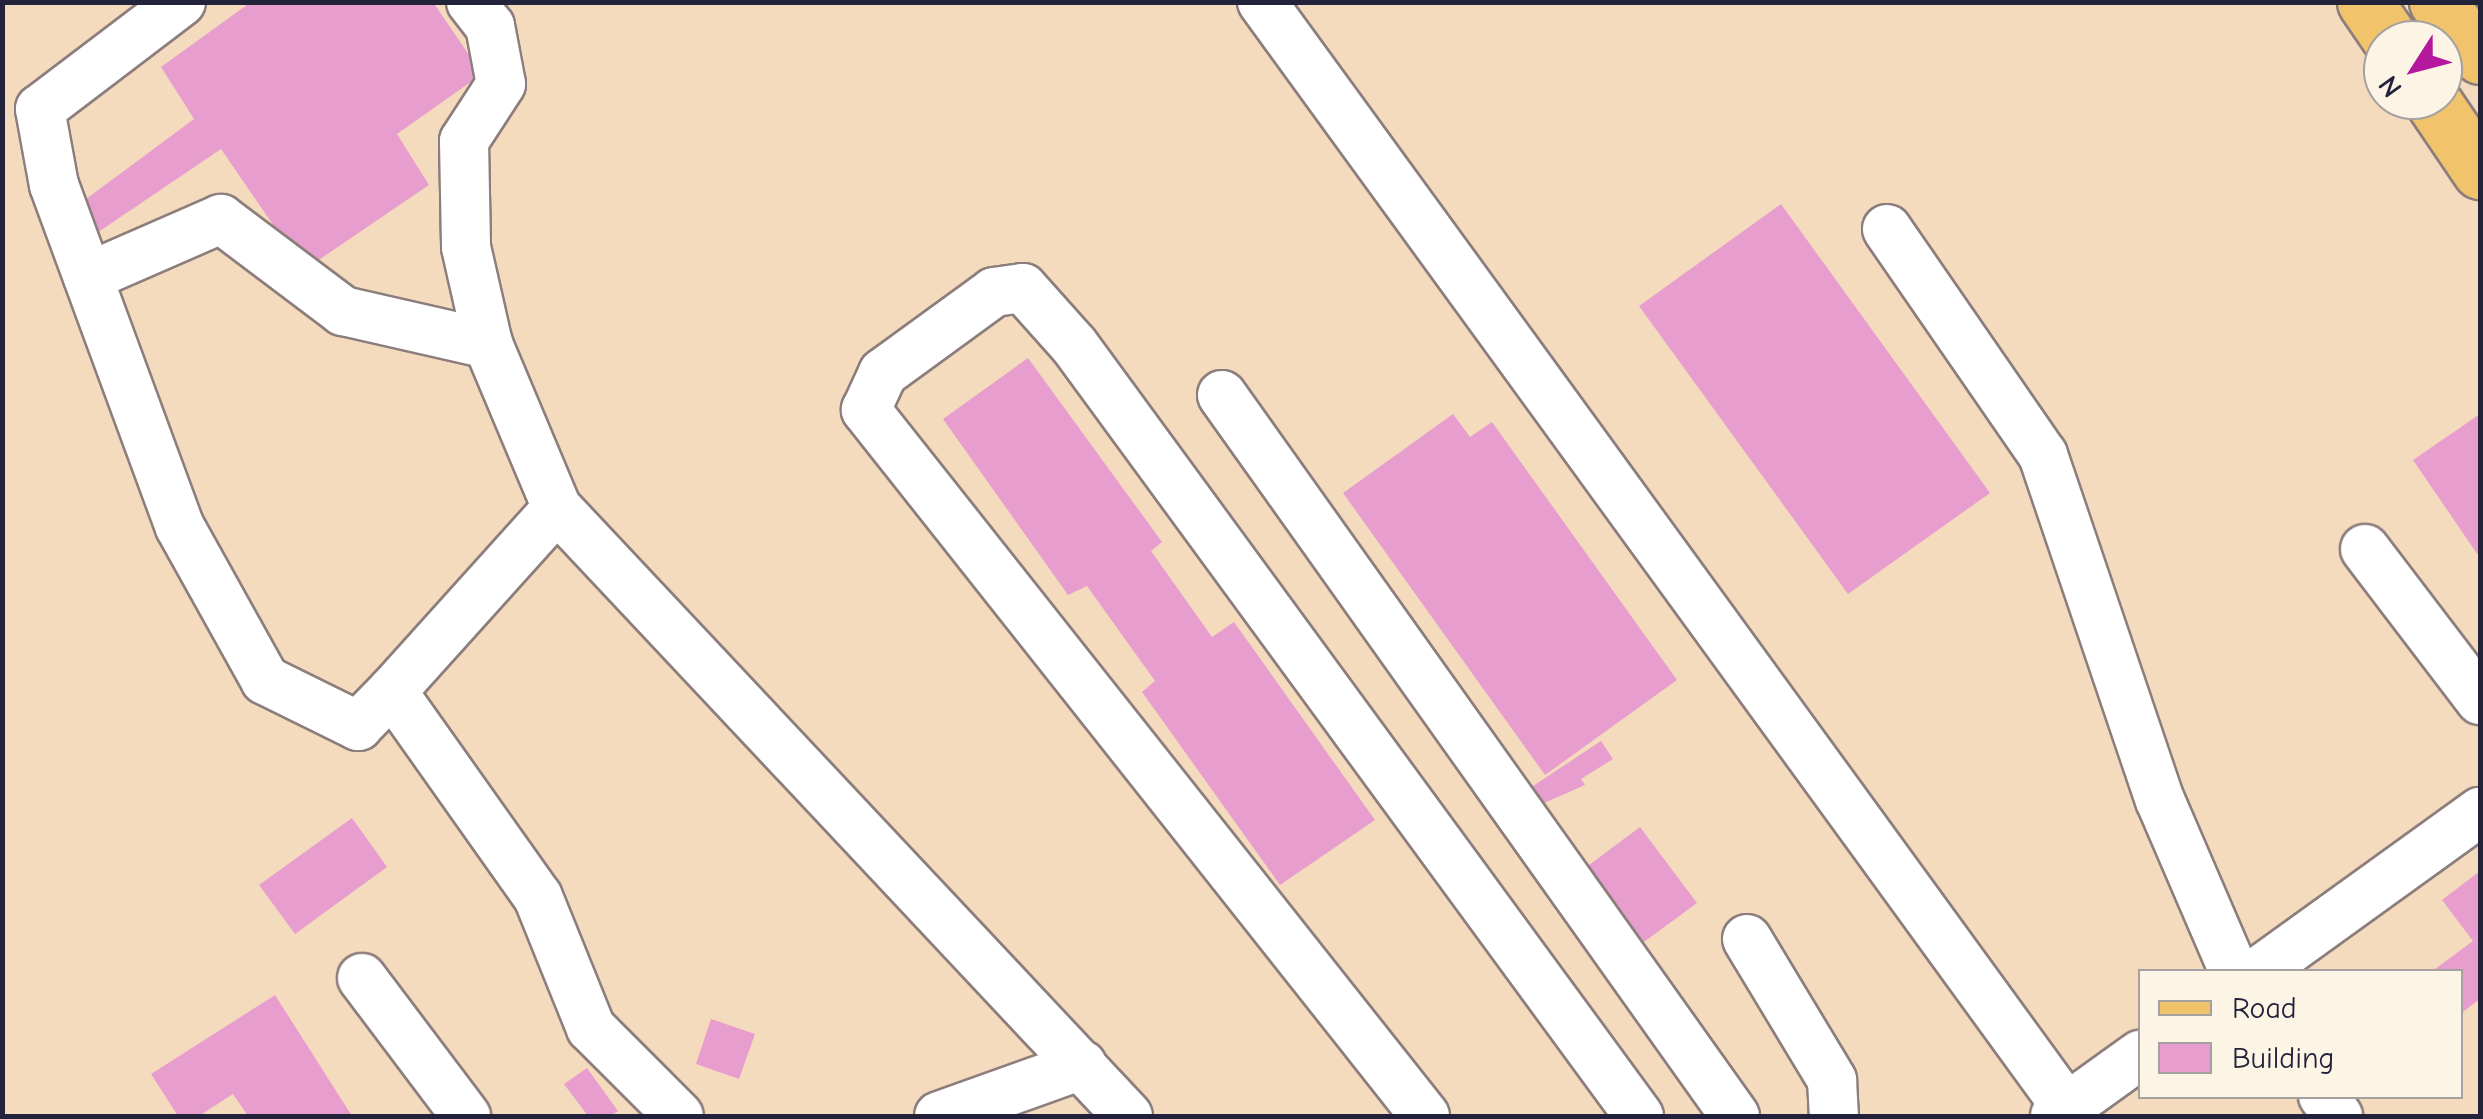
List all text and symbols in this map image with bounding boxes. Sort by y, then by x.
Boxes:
north arrow [2363,20,2463,120]
text: N [2372,70,2409,103]
legend [2138,969,2463,1099]
text: Road [2232,991,2297,1026]
text: Building [2232,1041,2335,1076]

